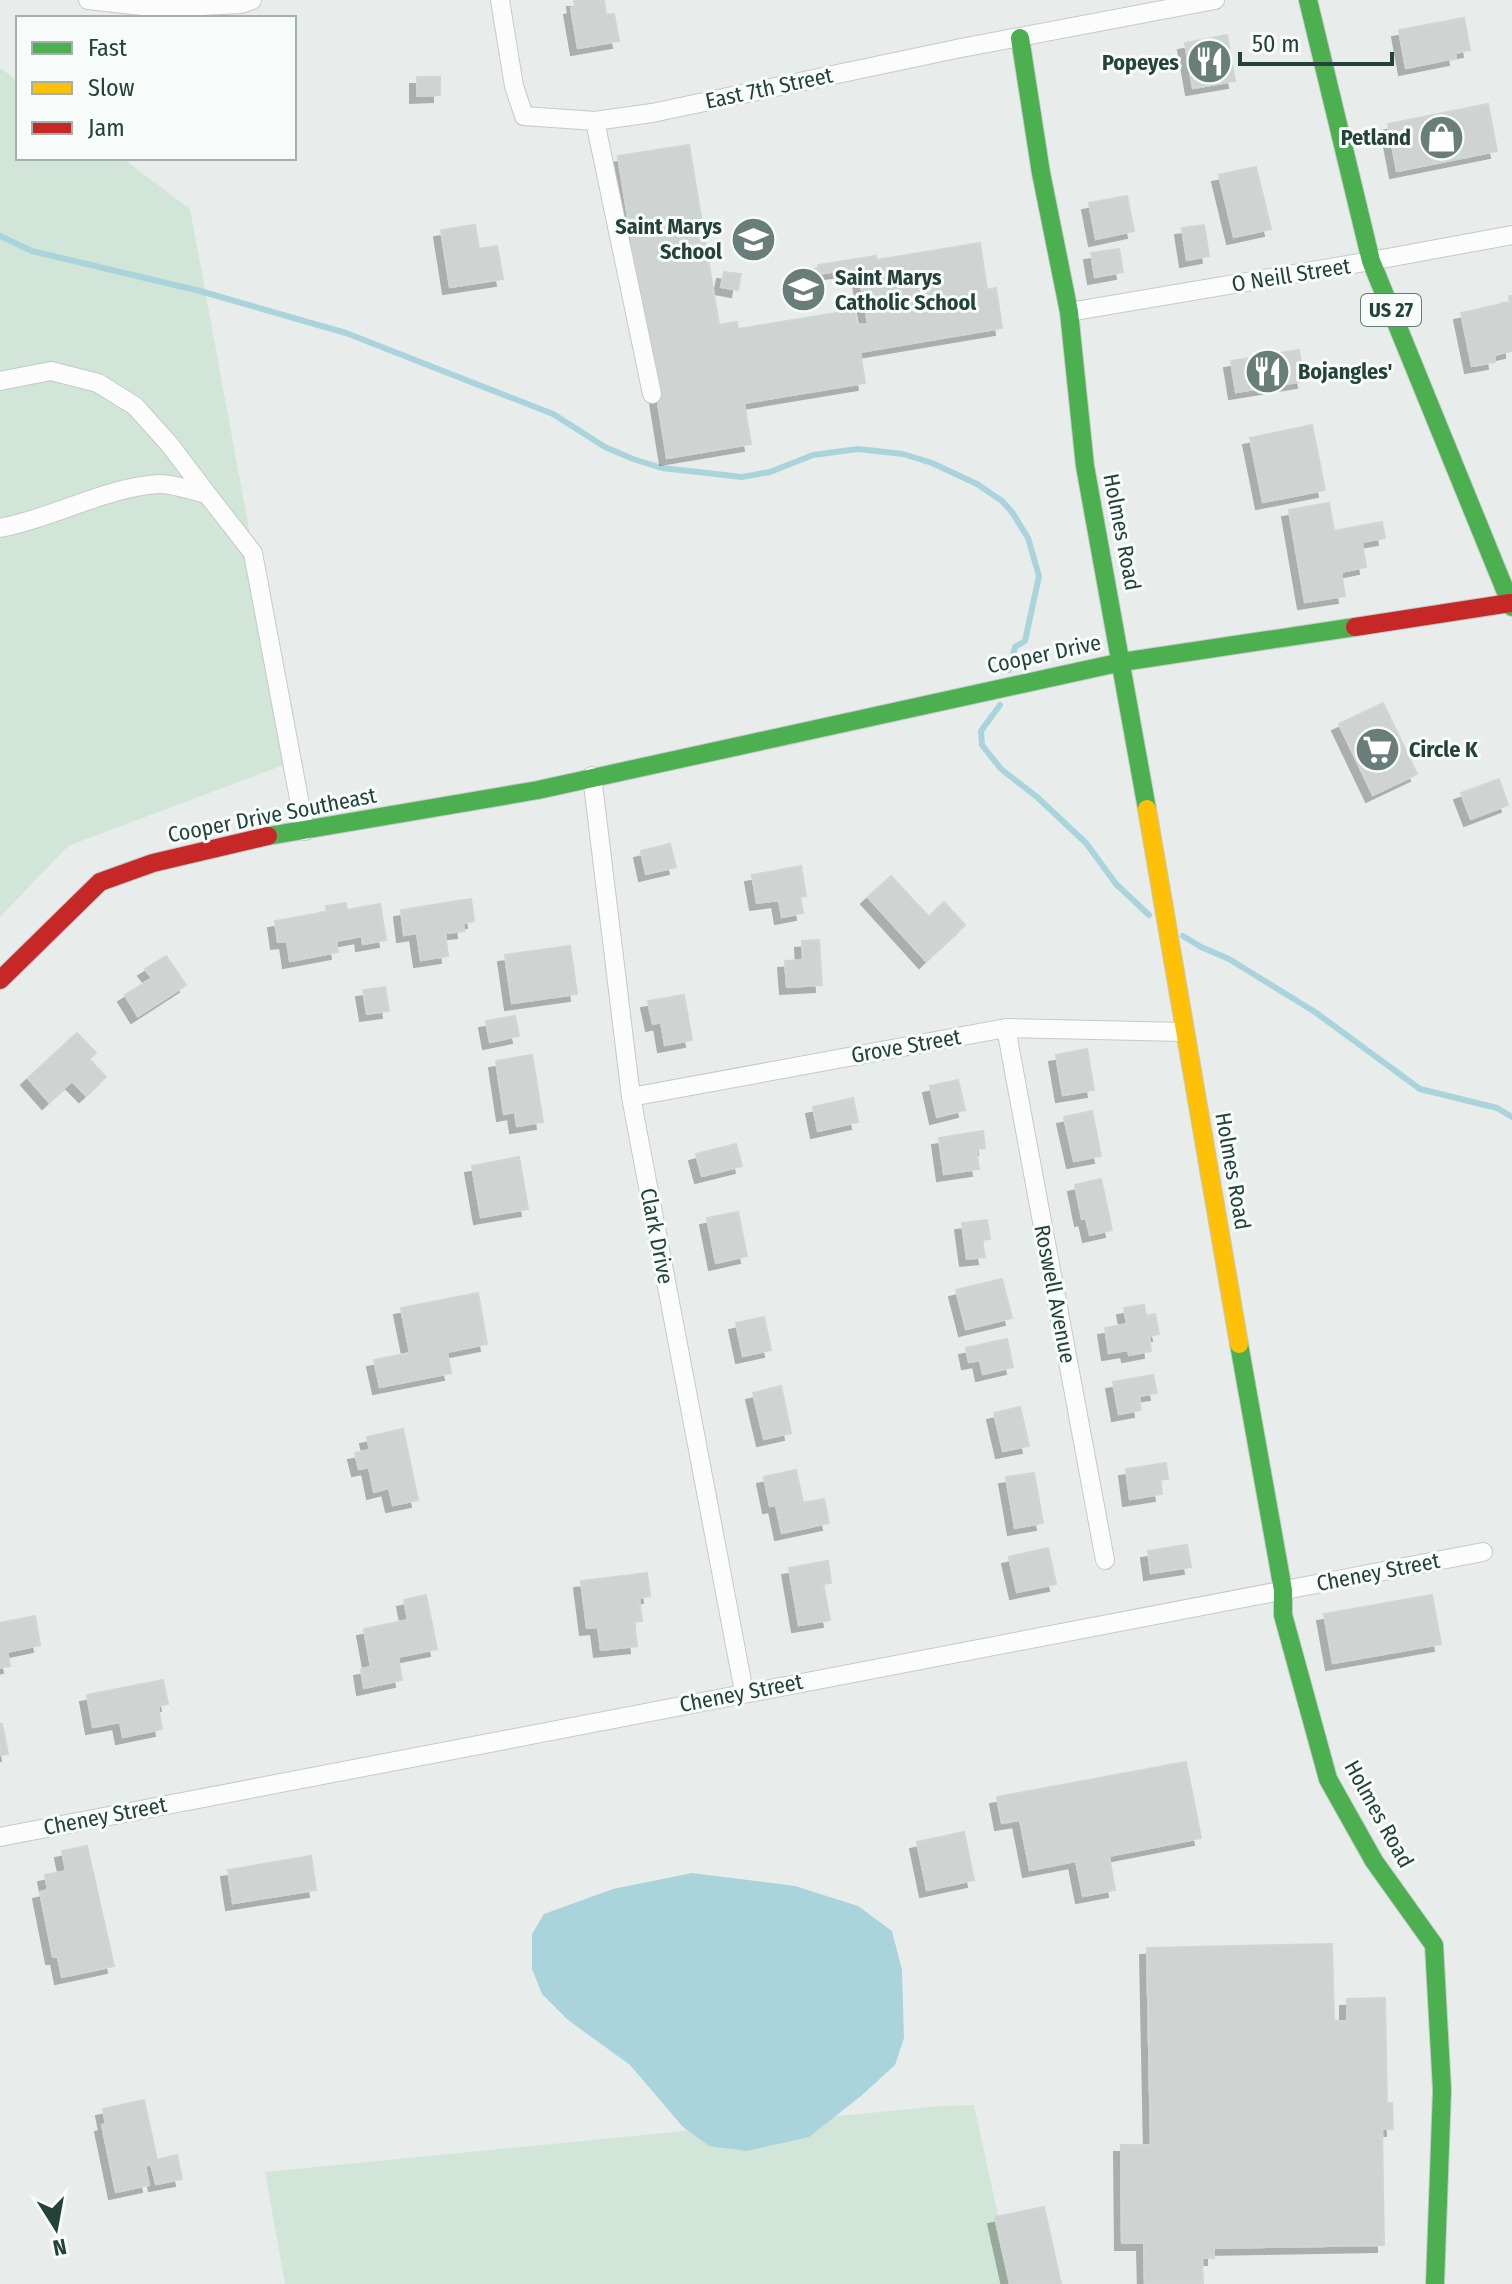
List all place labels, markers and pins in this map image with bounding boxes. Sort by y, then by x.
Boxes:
restaurant icon: Popeyes [1186,38,1234,86]
place label: Popeyes [1102,49,1179,76]
shop icon: Petland [1418,113,1466,161]
place label: Petland [1341,124,1411,151]
place label: Saint Marys School [615,213,723,265]
school or university icon: Saint Marys School [729,215,777,263]
place label: Saint Marys Catholic School [835,264,977,316]
school or university icon: Saint Marys Catholic School [780,266,828,314]
restaurant icon: Bojangles' [1243,347,1291,395]
place label: Bojangles' [1298,358,1392,385]
supermarket icon: Circle K [1354,725,1402,773]
place label: Circle K [1409,736,1479,763]

